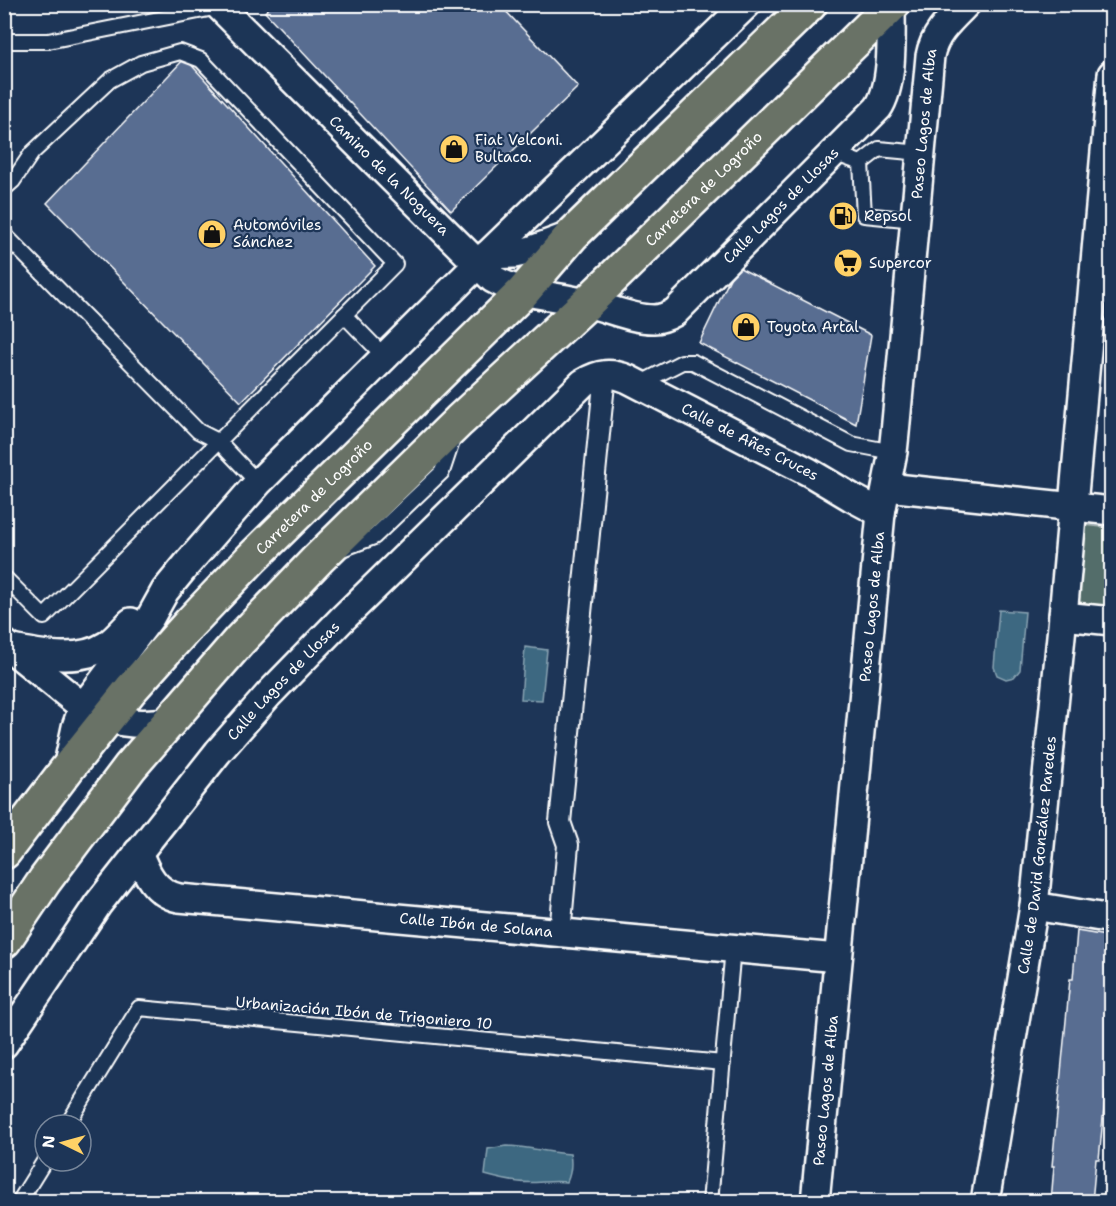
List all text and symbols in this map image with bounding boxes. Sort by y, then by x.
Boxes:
street label: Paseo Lagos de Alba [907,46,942,200]
street label: Camino de la Noguera [325,111,454,240]
street label: Carretera de Logroño [641,127,767,251]
place label: Fiat Velconi. Bultaco. [475,130,563,167]
shop icon: Fiat Velconi. Bultaco. [438,133,470,165]
street label: Calle Lagos de Llosas [719,143,843,268]
fuel station icon: Repsol [827,200,859,232]
place label: Repsol [864,206,912,226]
place label: Automóviles Sánchez [233,215,322,252]
shop icon: Automóviles Sánchez [196,218,228,250]
supermarket icon: Supercor [832,247,864,279]
place label: Supercor [869,253,932,273]
shop icon: Toyota Artal [730,311,762,343]
place label: Toyota Artal [767,317,859,337]
street label: Calle de Añes Cruces [678,398,822,485]
street label: Carretera de Logroño [251,435,377,559]
street label: Paseo Lagos de Alba [855,530,889,683]
street label: Calle Lagos de Llosas [223,617,344,745]
street label: Calle de David González Paredes [1013,735,1061,976]
street label: Calle Ibón de Solana [399,908,554,942]
street label: Urbanización Ibón de Trigoniero 10 [235,992,493,1034]
street label: Paseo Lagos de Alba [809,1014,843,1167]
north arrow [33,1113,93,1173]
text: N [38,1135,60,1149]

